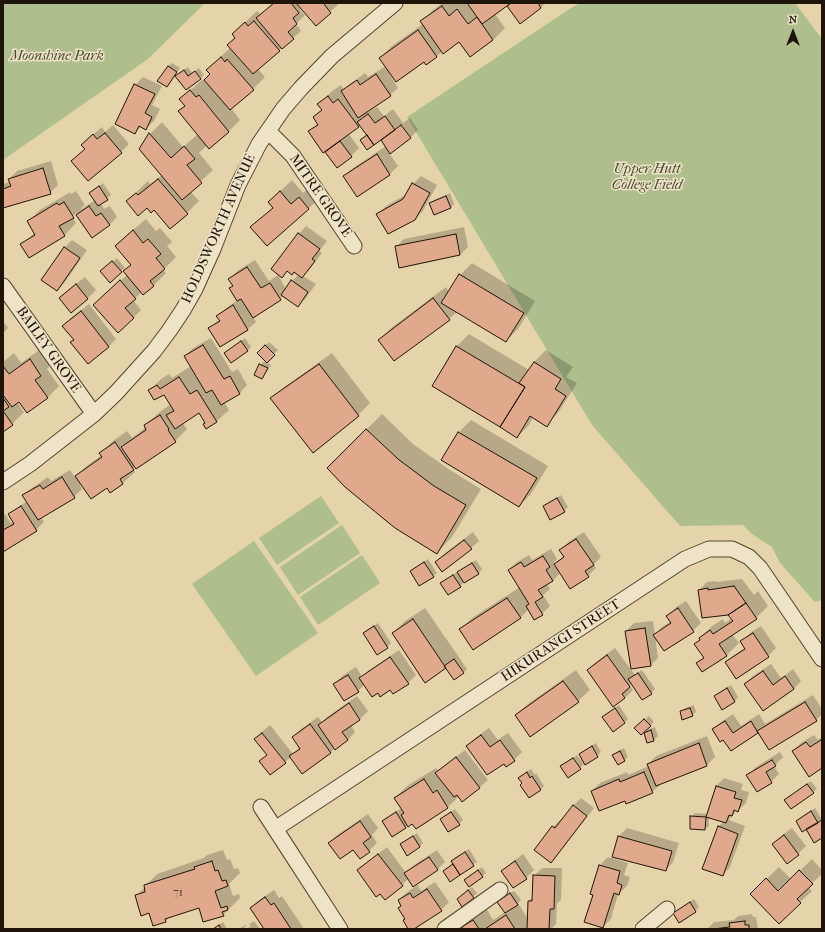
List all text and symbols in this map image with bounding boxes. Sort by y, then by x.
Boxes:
north arrow [773,12,813,52]
text: N [789,13,797,26]
park label: Moonshine Park [10,49,104,65]
street label: MITRE GROVE [285,151,355,241]
street label: HOLDSWORTH AVENUE [178,152,260,306]
park label: Upper Hutt College Field [612,162,682,194]
street label: BAILEY GROVE [12,304,84,396]
street label: HIKURANGI STREET [498,596,624,686]
house number: 71 [173,886,183,900]

